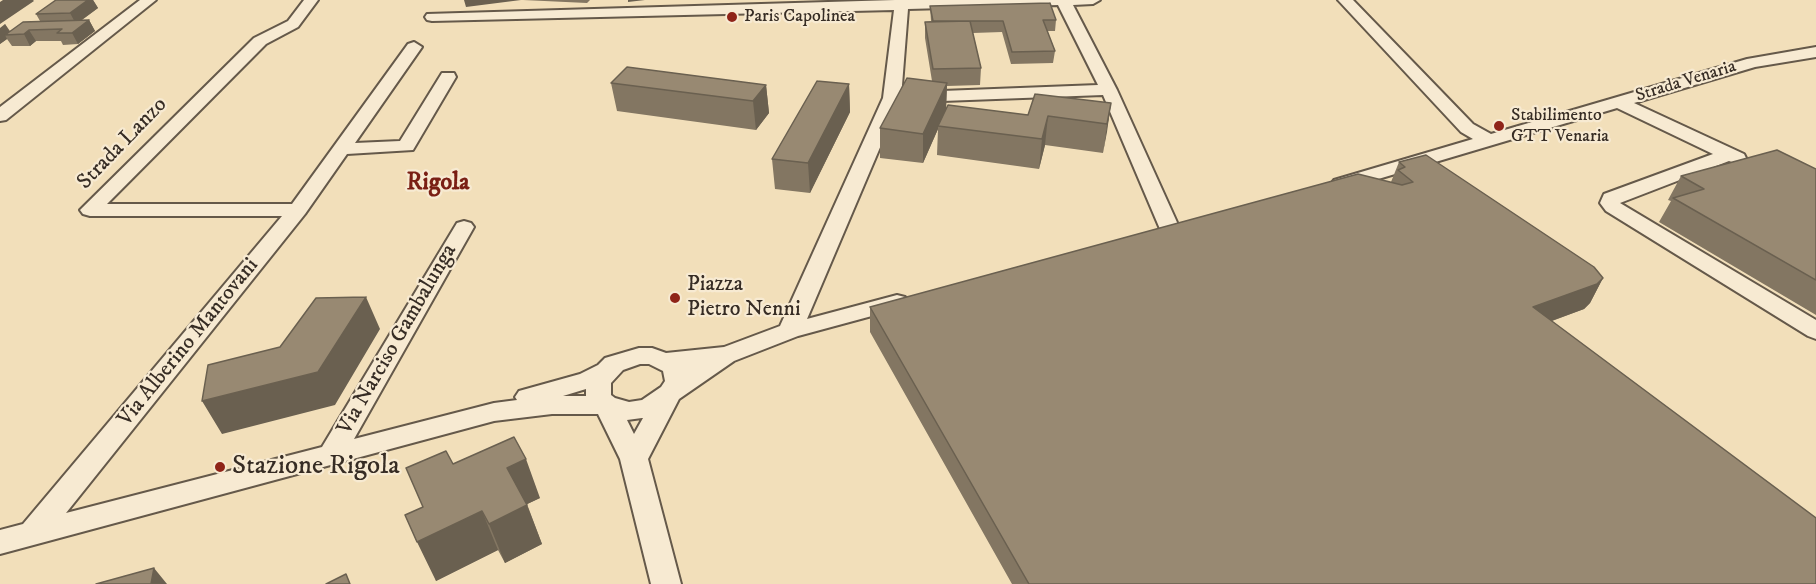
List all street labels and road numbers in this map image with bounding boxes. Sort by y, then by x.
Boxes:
street label: Strada Venaria [1633,56,1739,108]
street label: Strada Lanzo [72,92,174,196]
street label: Via Narciso Gambalunga [333,240,463,440]
street label: Via Alberino Mantovani [113,253,265,433]

